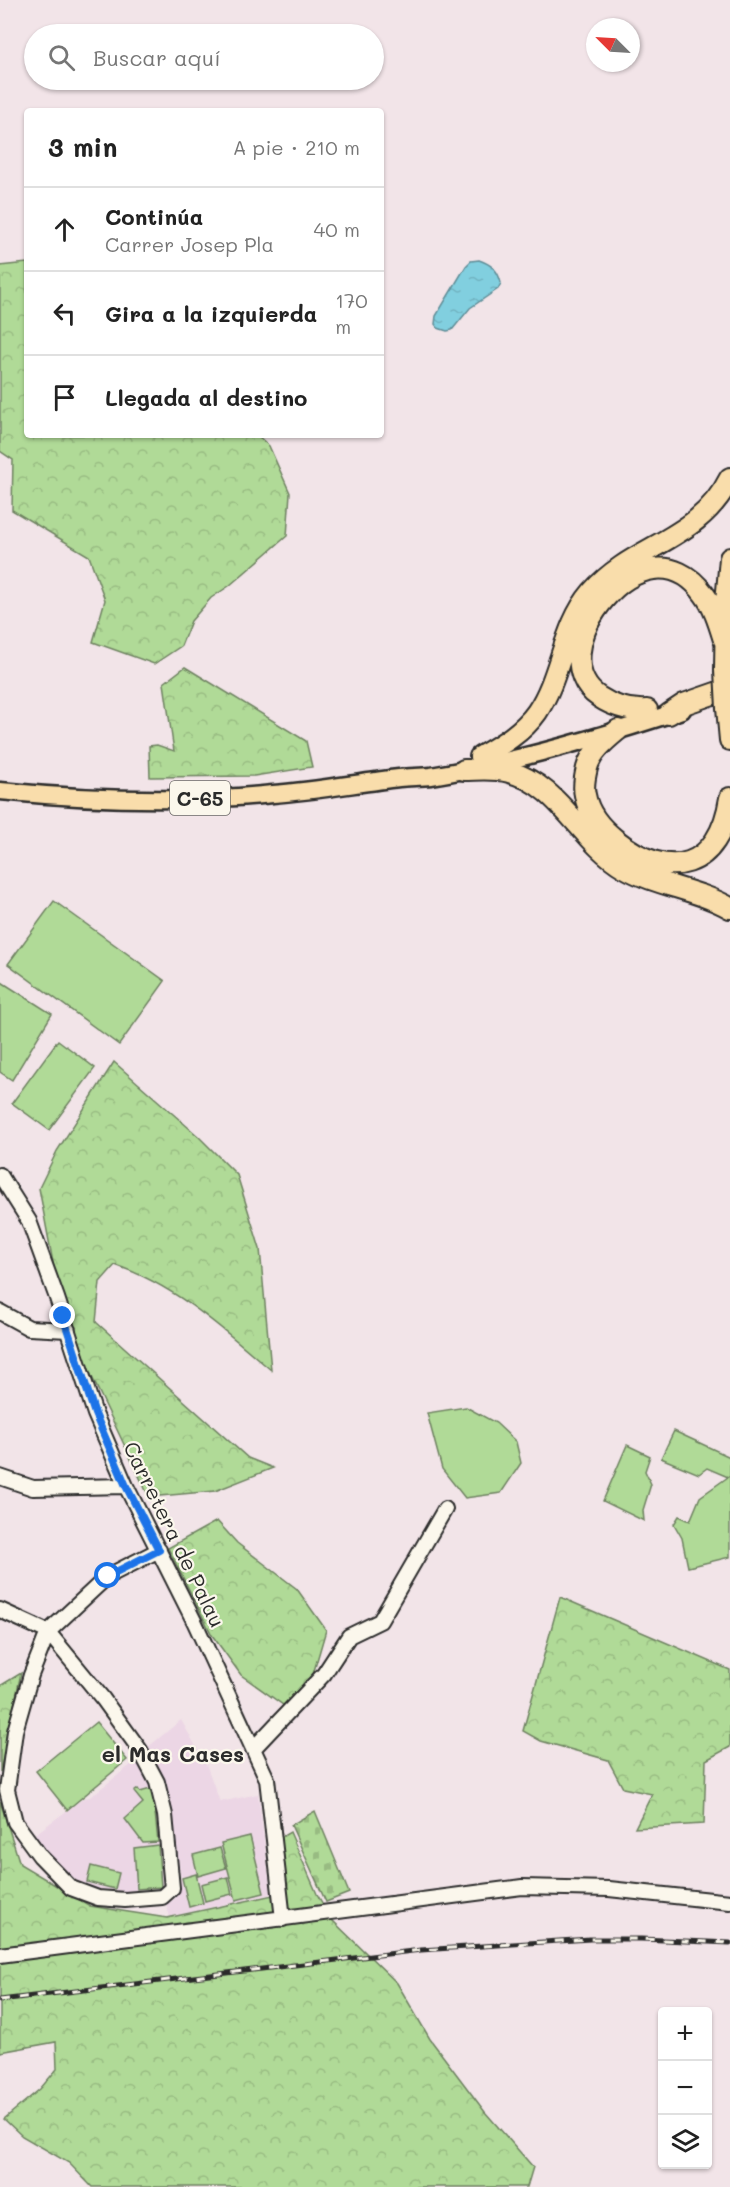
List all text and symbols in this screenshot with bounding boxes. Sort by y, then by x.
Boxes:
north arrow [586,18,640,72]
search box [24,24,384,90]
icon: search [45,41,78,74]
text: Buscar aquí [93,43,221,72]
text: 3 min [48,130,117,164]
text: A pie · 210 m [233,134,360,160]
text: Continúa [105,202,203,231]
icon: ahead [48,213,81,246]
text: 40 m [314,216,360,242]
text: Carrer Josep Pla [105,231,274,257]
text: 170 m [335,287,368,339]
icon: left [48,297,81,330]
text: Gira a la izquierda [105,299,317,328]
icon: arrive [48,381,81,414]
text: Llegada al destino [105,383,307,412]
road number: C-65 [170,781,230,815]
route end [49,1302,75,1328]
street label: Carretera de Palau [118,1437,232,1631]
route start [94,1562,120,1588]
district label: el Mas Cases [102,1739,244,1768]
map controls [658,2007,712,2169]
button: + [658,2007,712,2061]
button: − [658,2061,712,2115]
button: layers [658,2115,712,2169]

